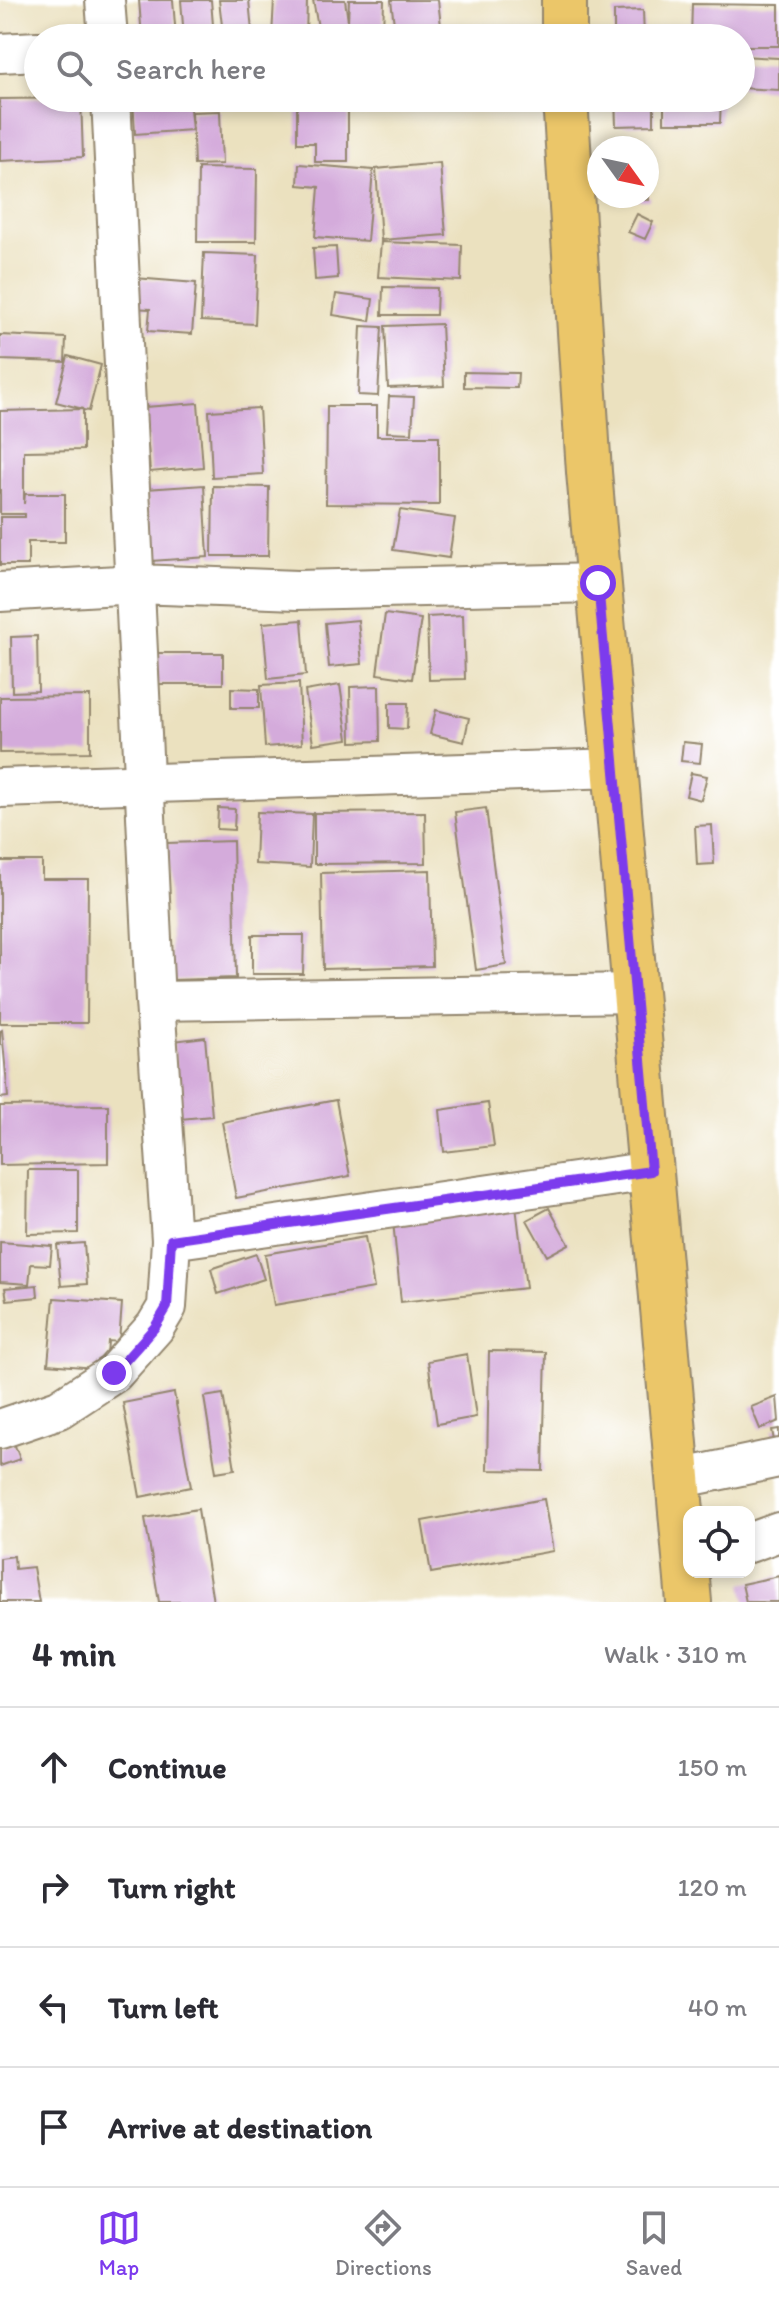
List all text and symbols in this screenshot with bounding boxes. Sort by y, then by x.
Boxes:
search box [24,24,755,112]
icon: search [52,46,96,90]
text: Search here [116,50,266,87]
north arrow [587,136,659,208]
route start [580,565,616,601]
route end [96,1355,132,1391]
map controls [683,1506,755,1578]
button: locate [683,1506,755,1578]
text: 4 min [32,1634,116,1675]
text: Walk · 310 m [604,1638,747,1670]
icon: ahead [32,1745,76,1789]
text: Continue [108,1749,227,1786]
text: 150 m [678,1751,747,1783]
icon: right [32,1865,76,1909]
text: Turn right [108,1869,236,1906]
text: 120 m [678,1871,747,1903]
icon: left [32,1985,76,2029]
text: Turn left [108,1989,219,2026]
text: 40 m [688,1991,747,2023]
icon: arrive [32,2105,76,2149]
text: Arrive at destination [108,2109,372,2146]
tab: Map [97,2206,141,2281]
tab: Directions [335,2206,432,2281]
tab: Saved [626,2206,682,2281]

